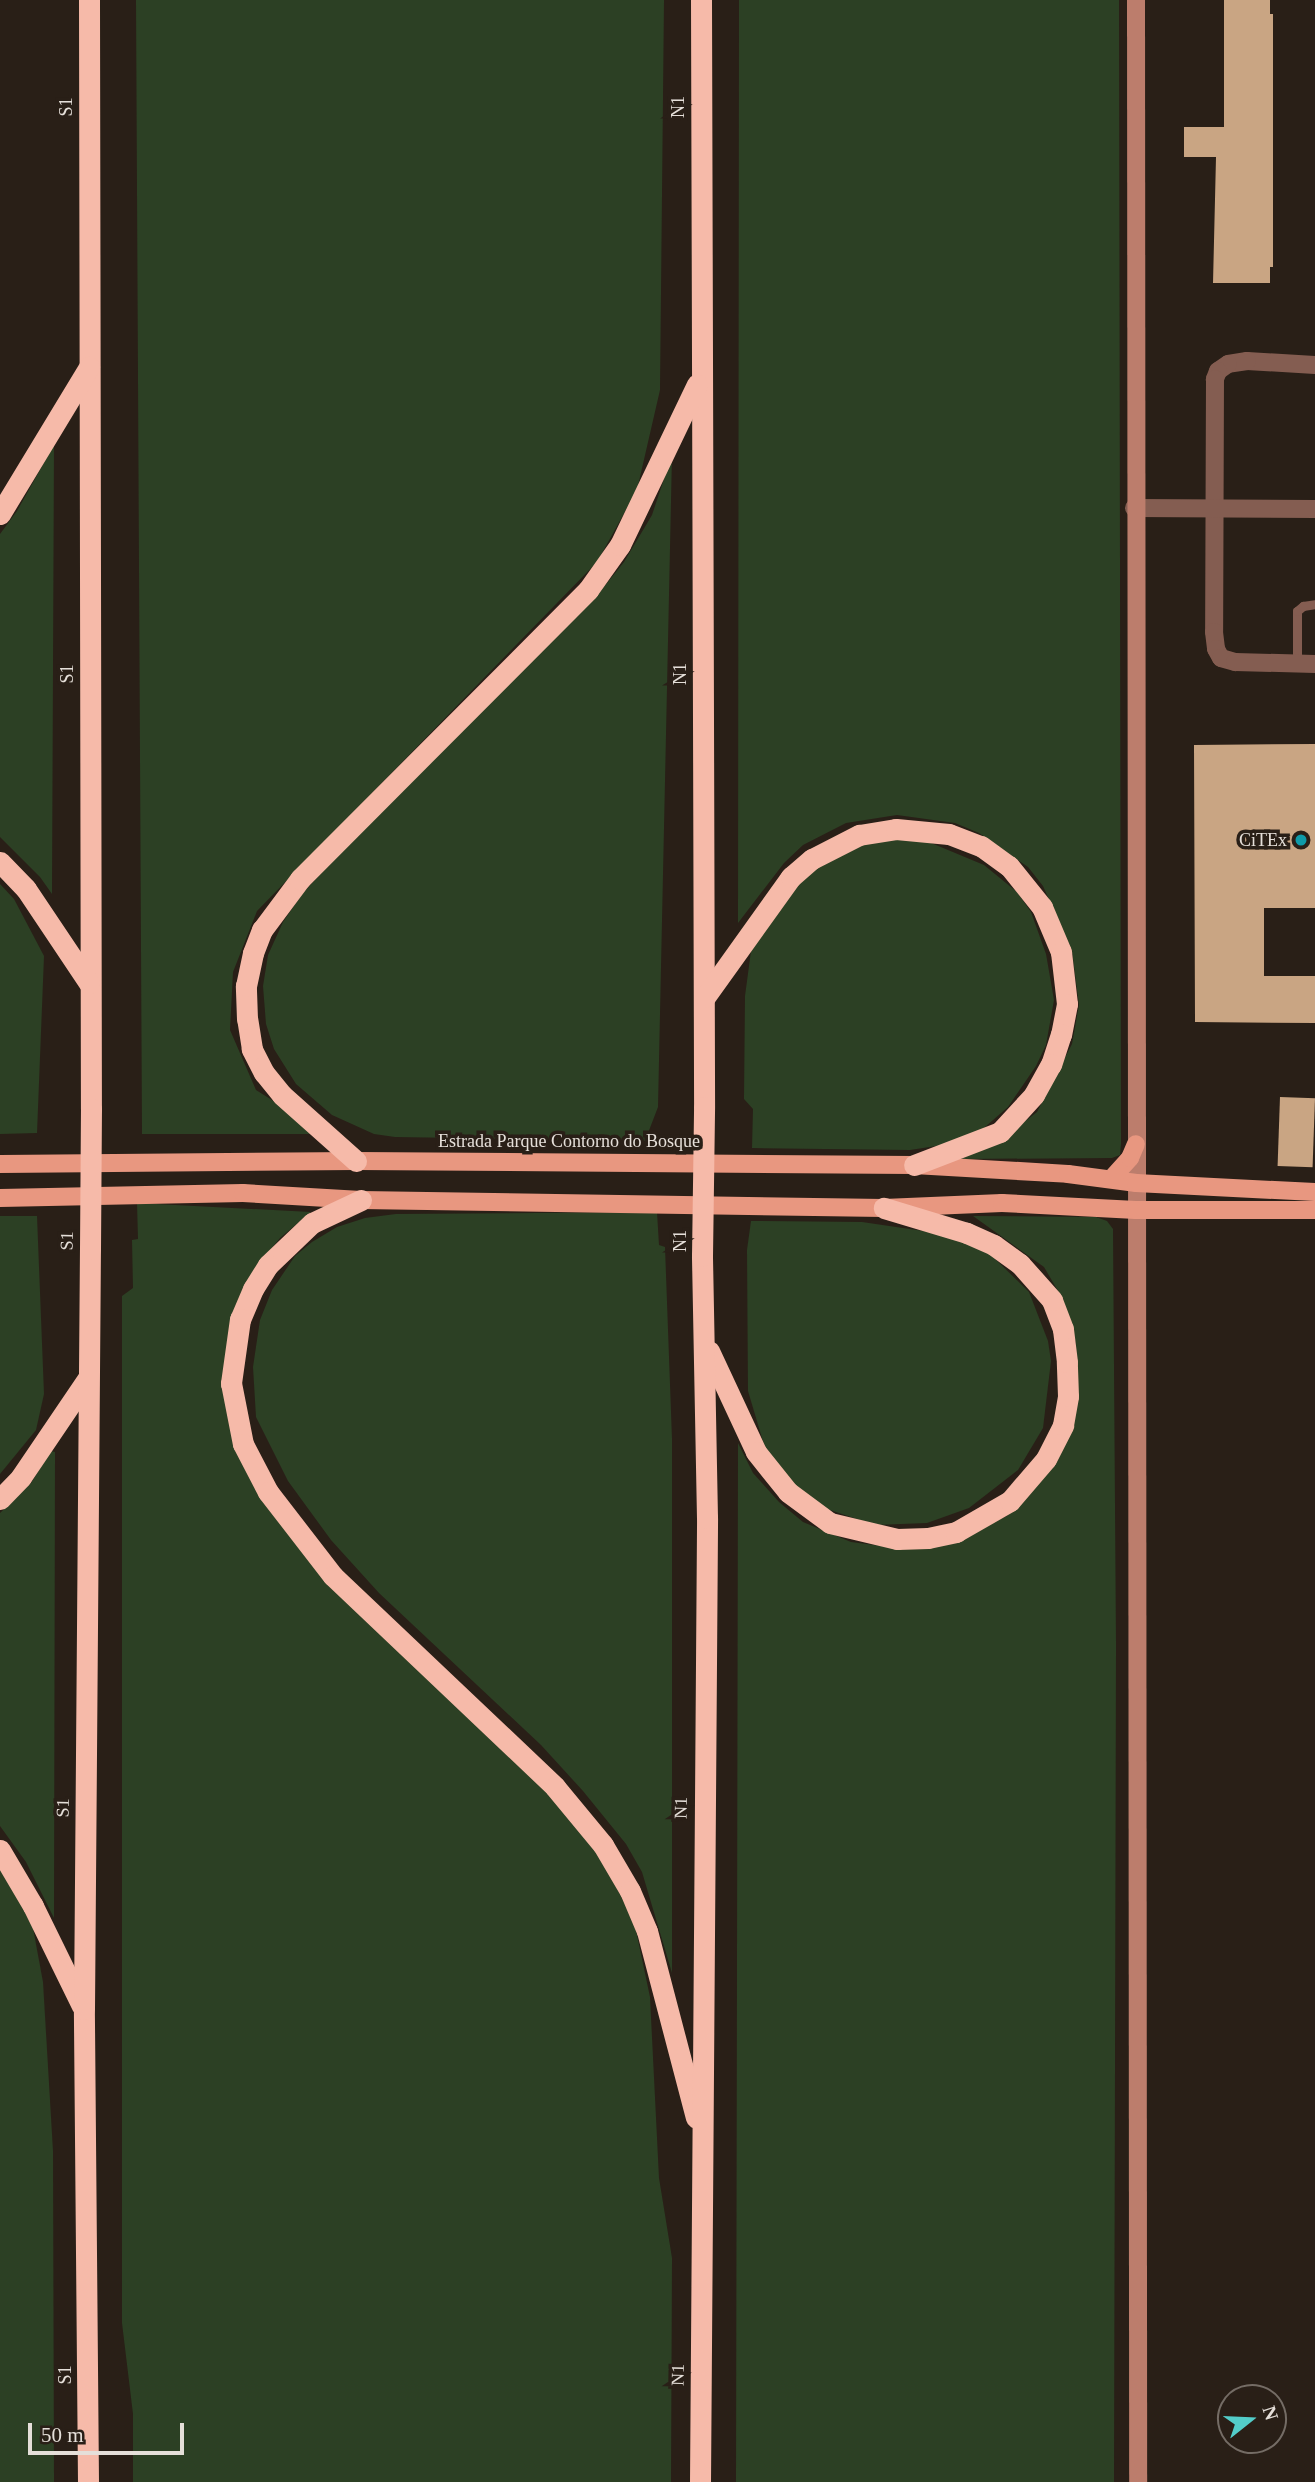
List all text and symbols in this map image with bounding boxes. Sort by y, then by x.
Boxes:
street label: N1 [667,96,689,118]
street label: S1 [55,97,77,117]
street label: N1 [669,663,691,685]
street label: S1 [56,664,78,684]
place label: CiTEx [1239,829,1287,851]
marker: CiTEx [1293,832,1309,848]
street label: Estrada Parque Contorno do Bosque [438,1130,700,1152]
street label: N1 [669,1230,691,1252]
street label: S1 [56,1231,78,1251]
street label: N1 [670,1797,692,1819]
street label: S1 [52,1798,74,1818]
street label: N1 [667,2364,689,2386]
street label: S1 [54,2365,76,2385]
north arrow [1217,2384,1287,2454]
text: N [1258,2403,1283,2423]
scale bar [32,2408,187,2452]
text: 50 m [41,2423,84,2447]

